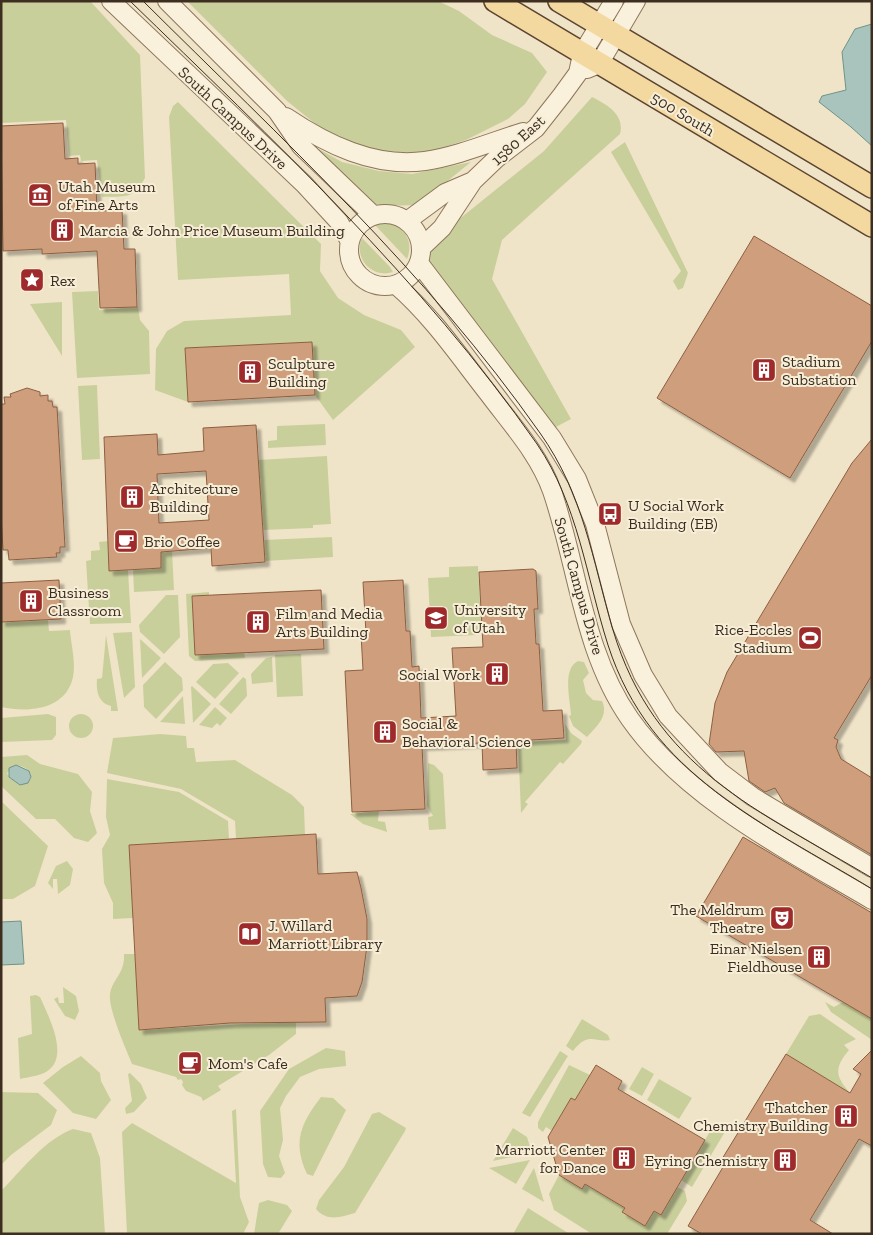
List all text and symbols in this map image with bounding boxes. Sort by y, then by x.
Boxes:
street label: South Campus Drive [175,63,291,173]
street label: 500 South [648,88,718,140]
street label: 1580 East [487,111,549,169]
place label: Utah Museum of Fine Arts [58,177,156,214]
museum icon: Utah Museum of Fine Arts [27,182,53,208]
building icon: Marcia & John Price Museum Building [49,217,75,243]
place label: Marcia & John Price Museum Building [80,221,345,240]
place icon: Rex [19,267,45,293]
place label: Rex [50,271,75,290]
place label: Stadium Substation [782,352,857,389]
place label: Sculpture Building [268,354,335,391]
building icon: Stadium Substation [751,357,777,383]
building icon: Sculpture Building [237,359,263,385]
place label: Architecture Building [150,479,238,516]
building icon: Architecture Building [119,484,145,510]
place label: U Social Work Building (EB) [628,496,725,533]
bus stop icon: U Social Work Building (EB) [597,501,623,527]
street label: South Campus Drive [550,515,608,657]
cafe icon: Brio Coffee [113,528,139,554]
place label: Brio Coffee [144,532,220,551]
place label: Business Classroom [48,583,121,620]
building icon: Business Classroom [18,588,44,614]
place label: University of Utah [454,600,527,637]
place label: Film and Media Arts Building [276,604,383,641]
school or university icon: University of Utah [423,605,449,631]
building icon: Film and Media Arts Building [245,609,271,635]
place label: Rice-Eccles Stadium [715,620,792,657]
sports icon: Rice-Eccles Stadium [797,625,823,651]
building icon: Social Work [484,661,510,687]
place label: Social Work [399,665,481,684]
place label: Social & Behavioral Science [402,714,531,751]
building icon: Social & Behavioral Science [372,719,398,745]
place label: The Meldrum Theatre [670,900,764,937]
theatre icon: The Meldrum Theatre [769,905,795,931]
place label: J. Willard Marriott Library [268,916,383,953]
library icon: J. Willard Marriott Library [237,921,263,947]
place label: Einar Nielsen Fieldhouse [710,939,803,976]
building icon: Einar Nielsen Fieldhouse [806,944,832,970]
cafe icon: Mom's Cafe [177,1050,203,1076]
place label: Mom's Cafe [208,1054,288,1073]
place label: Thatcher Chemistry Building [693,1098,828,1135]
building icon: Thatcher Chemistry Building [833,1103,859,1129]
place label: Marriott Center for Dance [495,1140,606,1177]
building icon: Marriott Center for Dance [611,1145,637,1171]
building icon: Eyring Chemistry [772,1147,798,1173]
place label: Eyring Chemistry [645,1151,769,1170]

